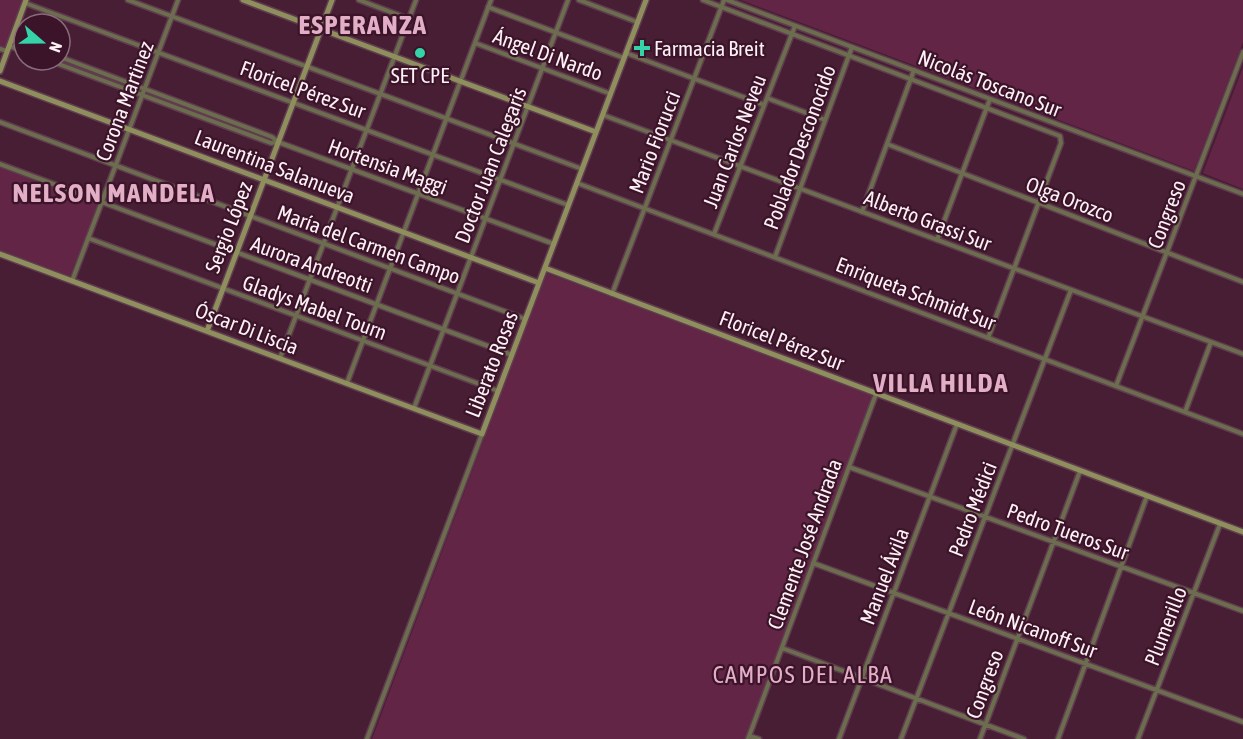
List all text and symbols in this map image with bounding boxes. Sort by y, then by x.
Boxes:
district label: ESPERANZA [298,9,428,40]
north arrow [12,12,72,72]
street label: Ángel Di Nardo [490,23,606,85]
place label: Farmacia Breit [654,36,765,60]
street label: Corona Martinez [90,37,158,164]
text: N [46,40,66,55]
marker: Farmacia Breit [635,41,649,55]
street label: Nicolás Toscano Sur [915,45,1066,122]
marker: SET CPE [413,46,427,60]
street label: Floricel Pérez Sur [237,55,370,123]
street label: Poblador Desconocido [758,62,840,232]
place label: SET CPE [391,63,449,87]
street label: Juan Carlos Neveu [698,71,770,211]
street label: Doctor Juan Calegaris [449,84,531,246]
street label: Mario Fiorucci [624,88,684,196]
street label: Laurentina Salanueva [192,124,358,208]
street label: Hortensia Maggi [325,133,451,199]
street label: Olga Orozco [1023,171,1117,227]
street label: Congreso [1142,176,1190,252]
district label: NELSON MANDELA [12,177,216,208]
street label: Sergio López [200,178,256,276]
street label: Alberto Grassi Sur [861,185,996,256]
street label: María del Carmen Campo [274,200,464,288]
street label: Aurora Andreotti [248,231,376,297]
street label: Enriqueta Schmidt Sur [833,251,1000,335]
street label: Gladys Mabel Tourn [240,270,390,344]
street label: Óscar Di Liscia [192,297,302,359]
street label: Floricel Pérez Sur [716,305,848,375]
street label: Liberato Rosas [460,308,522,420]
district label: VILLA HILDA [872,367,1009,398]
street label: Clemente José Andrada [762,456,846,632]
street label: Pedro Médici [943,458,1001,560]
street label: Pedro Tueros Sur [1004,498,1133,564]
street label: Manuel Ávila [855,524,913,628]
street label: Plumerillo [1139,583,1191,669]
street label: León Nicanoff Sur [966,594,1101,663]
street label: Congreso [960,646,1008,722]
district label: CAMPOS DEL ALBA [713,661,893,688]

